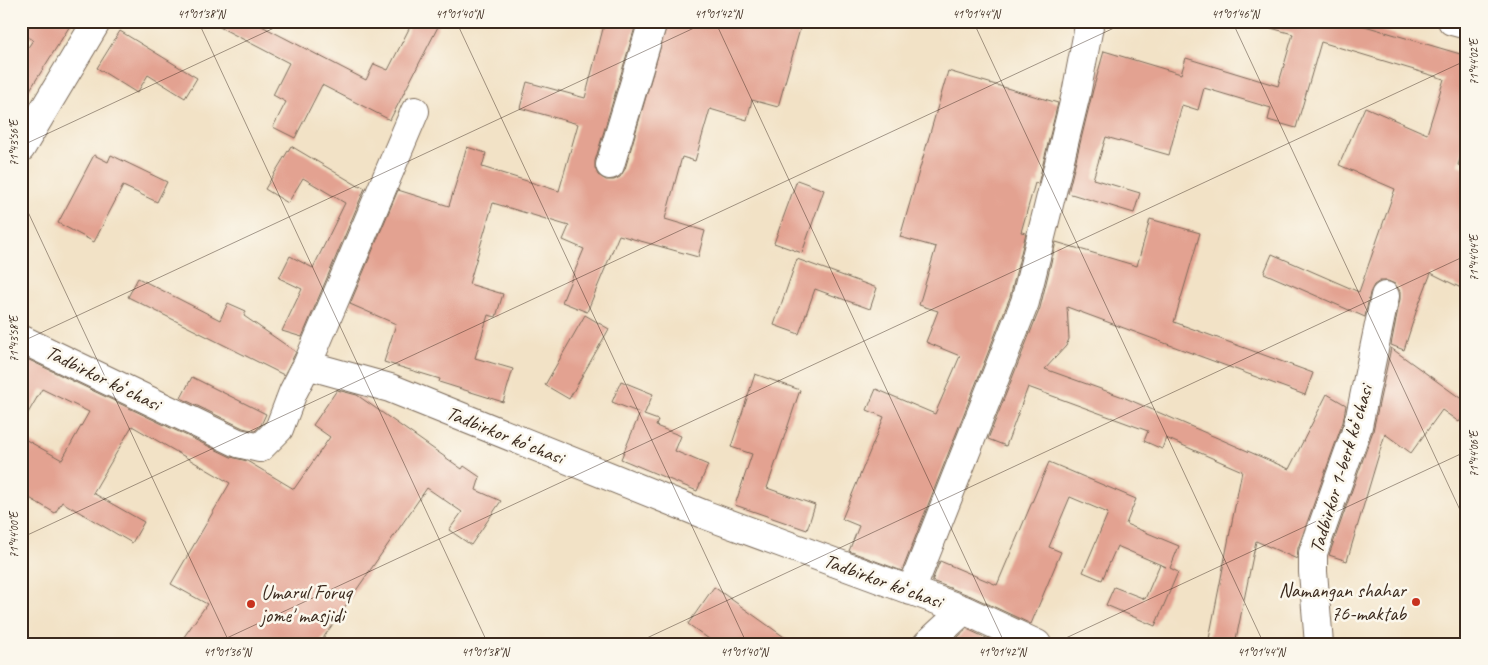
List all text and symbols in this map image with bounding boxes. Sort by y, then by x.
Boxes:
text: 41°01'38"N [177,6,226,22]
text: 41°01'40"N [435,6,484,22]
text: 41°01'42"N [694,6,743,22]
text: 41°01'44"N [952,6,1001,22]
text: 41°01'46"N [1211,6,1260,22]
text: 71°44'02"E [1466,37,1482,85]
text: 71°43'56"E [6,118,22,166]
text: 71°44'04"E [1466,233,1482,281]
text: 71°43'58"E [6,314,22,362]
street label: Tadbirkor koʻchasi [42,340,166,417]
street label: Tadbirkor 1-berk koʻchasi [1304,380,1379,556]
street label: Tadbirkor koʻchasi [443,400,569,471]
text: 71°44'06"E [1466,429,1482,477]
text: 71°44'00"E [6,510,22,558]
street label: Tadbirkor koʻchasi [820,548,948,615]
place label: Namangan shahar 76-maktab [1279,578,1408,626]
place label: Umarul Foruq jome' masjidi [259,580,354,628]
marker: Namangan shahar 76-maktab [1410,596,1422,608]
marker: Umarul Foruq jome' masjidi [245,598,257,610]
text: 41°01'36"N [203,644,252,660]
text: 41°01'38"N [461,644,510,660]
text: 41°01'40"N [720,644,769,660]
text: 41°01'42"N [978,644,1027,660]
text: 41°01'44"N [1237,644,1286,660]

